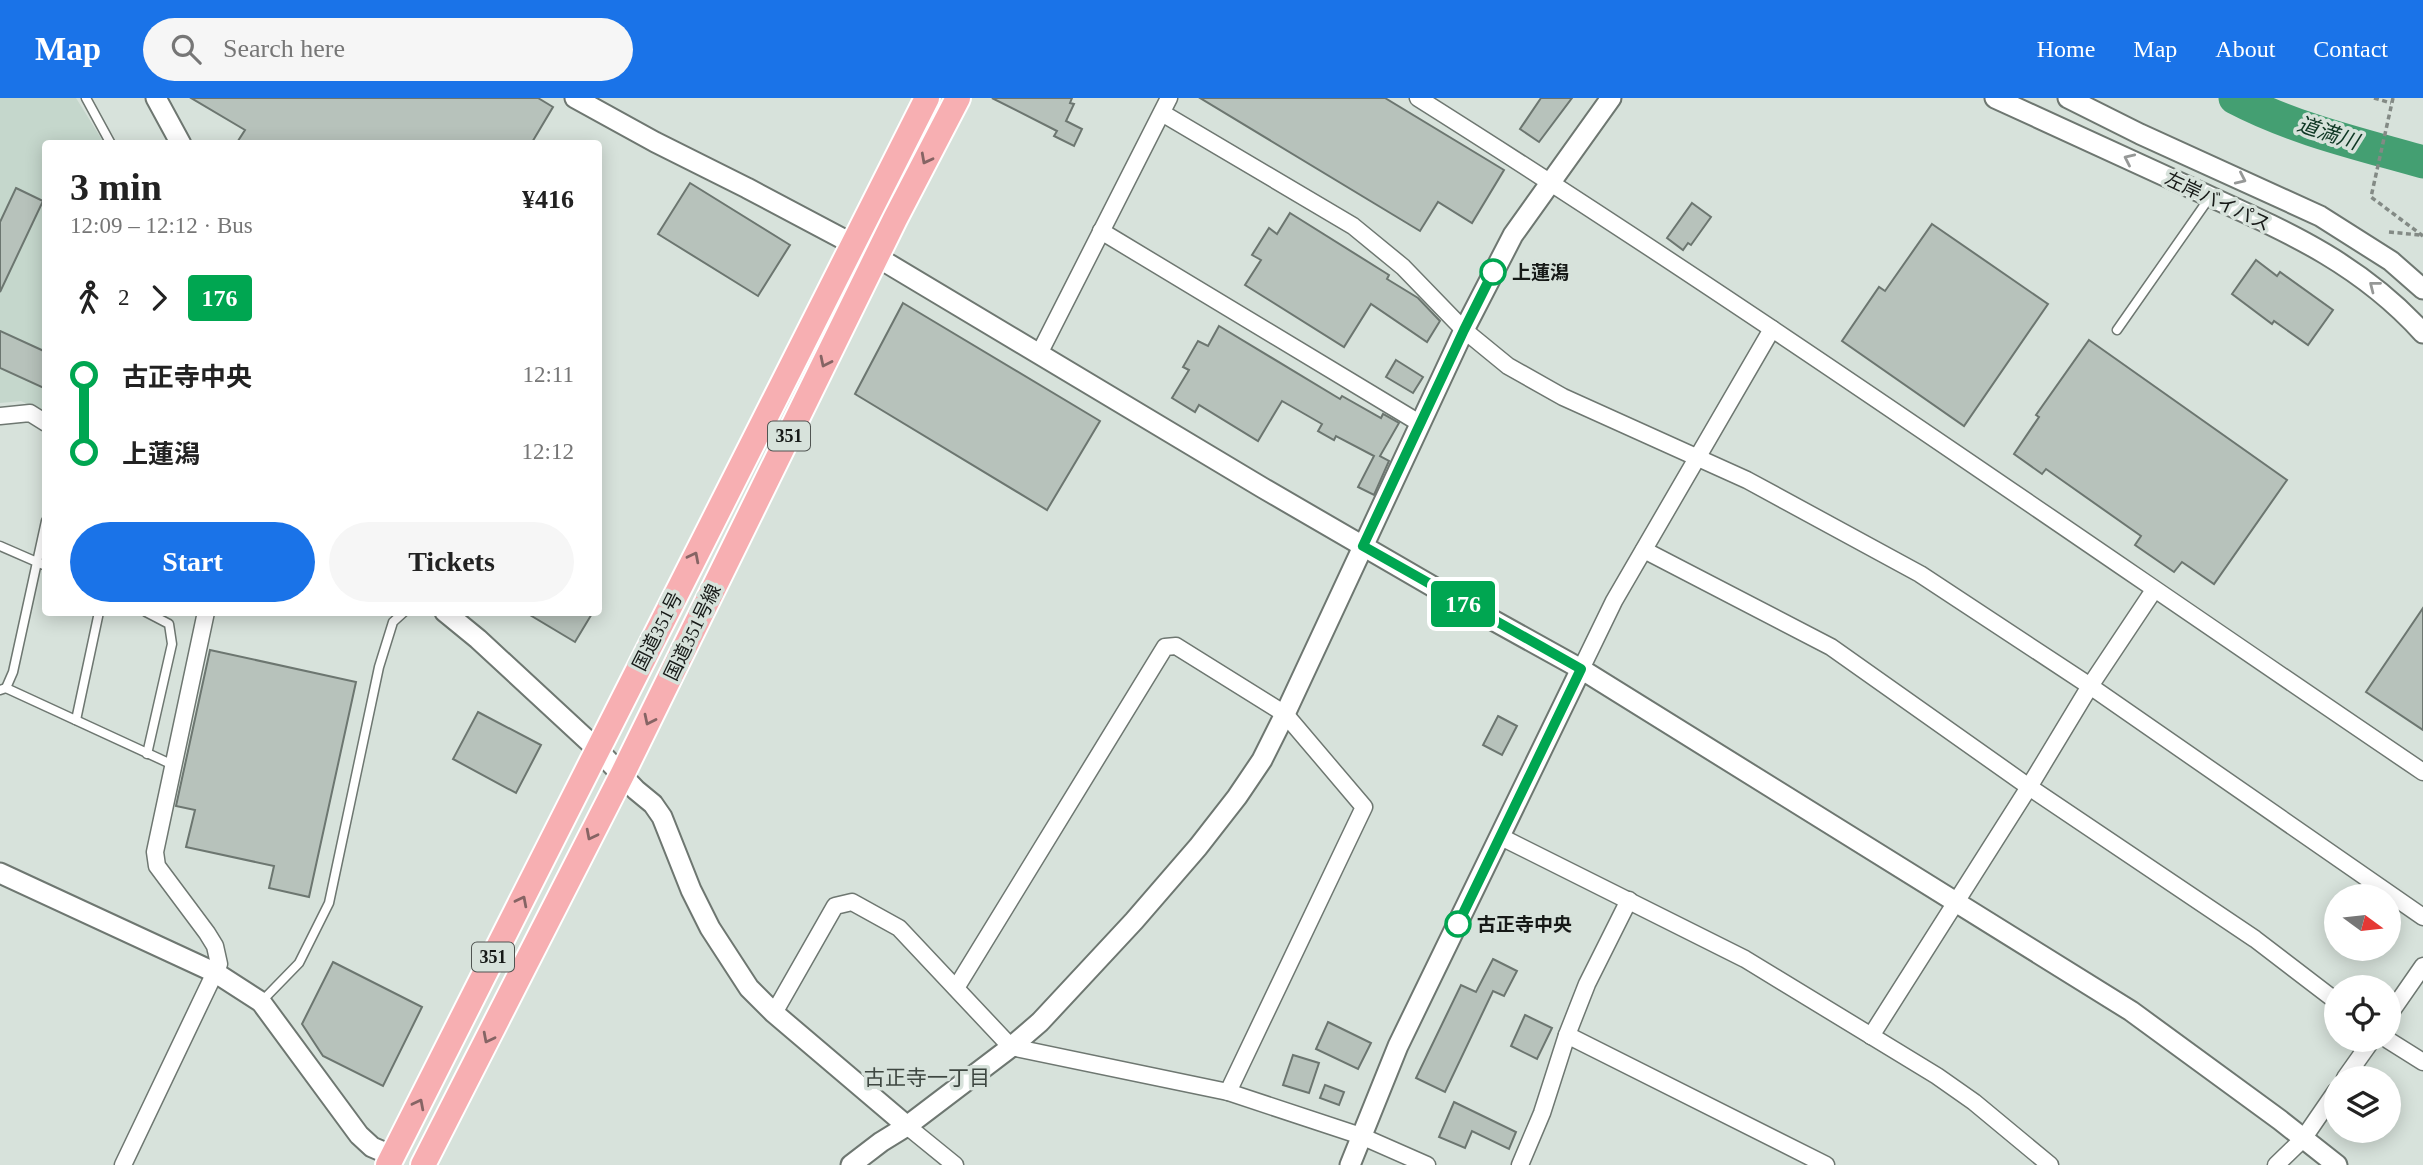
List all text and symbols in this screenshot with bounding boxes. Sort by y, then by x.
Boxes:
search box [143,18,633,81]
icon: search [167,30,205,68]
text: Map [35,31,101,67]
text: Search here [223,34,345,63]
text: Home [2037,36,2095,62]
text: Map [2133,36,2177,62]
text: About [2215,36,2275,62]
text: Contact [2313,36,2388,62]
water label: 道満川 [2294,112,2364,155]
one-way arrow [921,151,935,164]
one-way arrow [2124,154,2136,168]
text: 3 min [70,166,162,208]
street label: 左岸バイパス [2162,168,2274,235]
one-way arrow [2234,171,2246,185]
text: ¥416 [522,185,574,214]
text: 12:09 – 12:12 · Bus [70,213,253,238]
marker: 上蓮潟 [1480,259,1506,285]
place label: 上蓮潟 [1512,262,1569,283]
icon: walk [70,279,108,317]
icon: forward [140,279,178,317]
one-way arrow [2369,281,2382,294]
text: 2 [118,285,130,310]
text: 176 [202,285,238,311]
one-way arrow [820,355,834,367]
text: 12:11 [522,362,574,387]
text: 古正寺中央 [122,363,252,392]
road number: 351 [768,422,810,450]
text: 12:12 [522,439,574,464]
text: 上蓮潟 [122,440,200,469]
button: Start [70,522,315,602]
button: Tickets [329,522,574,602]
one-way arrow [686,552,700,564]
street label: 国道351号線 [660,581,725,684]
line badge: 176 [1423,581,1503,627]
street label: 国道351号 [629,588,686,674]
text: 176 [1445,591,1481,617]
one-way arrow [643,713,657,725]
one-way arrow [585,828,599,840]
north arrow [2324,884,2401,961]
map controls [2324,884,2401,1143]
one-way arrow [513,896,527,908]
marker: 古正寺中央 [1445,911,1471,937]
place label: 古正寺中央 [1477,914,1572,935]
road number: 351 [472,942,514,972]
button: locate [2324,975,2401,1052]
one-way arrow [482,1031,496,1043]
district label: 古正寺一丁目 [864,1066,990,1090]
button: layers [2324,1066,2401,1143]
one-way arrow [411,1099,425,1111]

